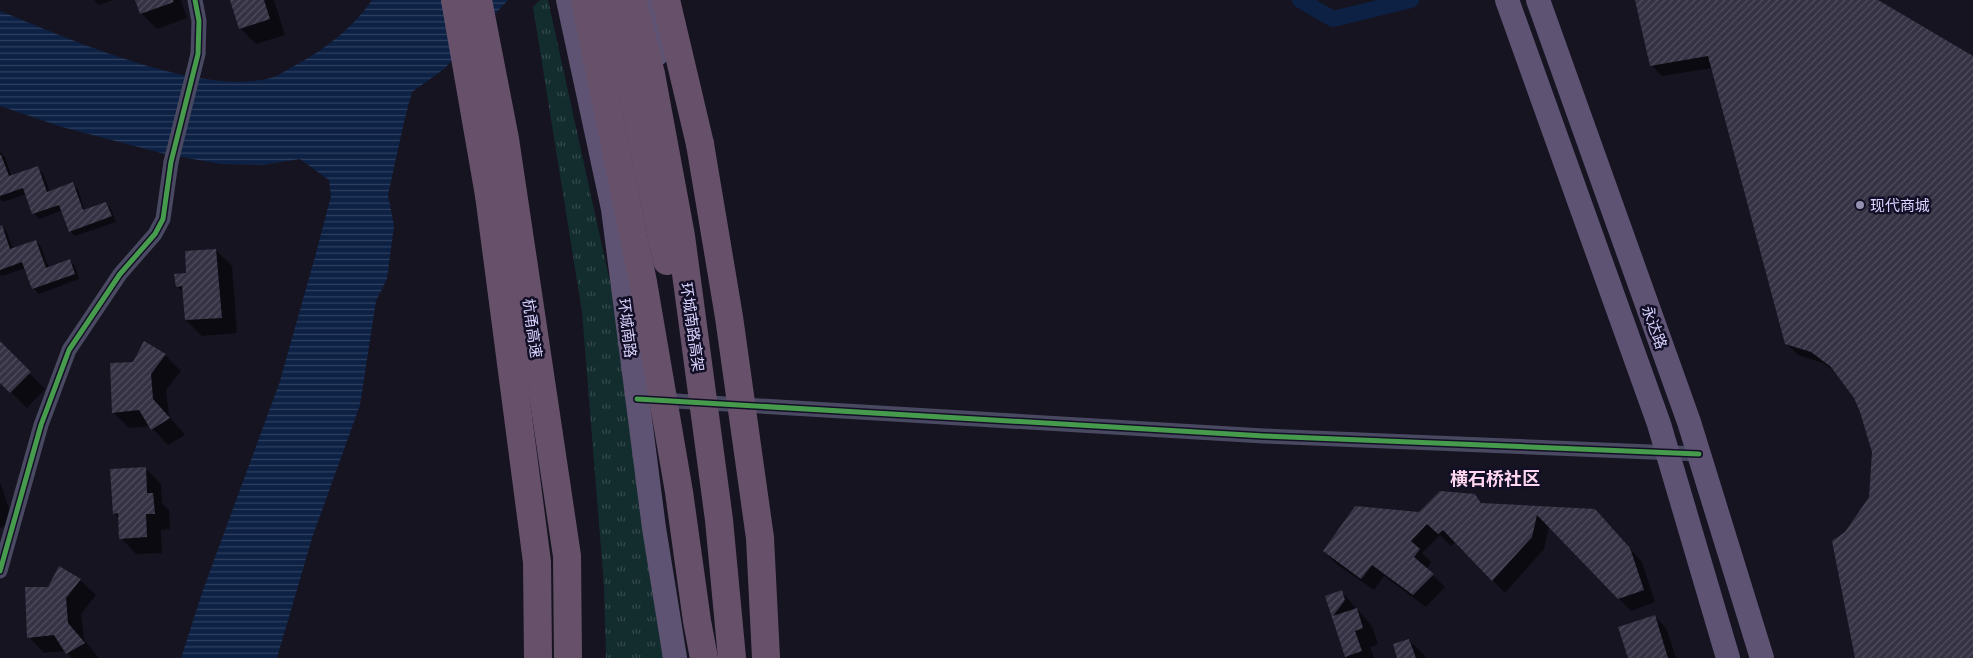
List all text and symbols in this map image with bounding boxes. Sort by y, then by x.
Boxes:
place label: 现代商城 [1870,196,1930,214]
marker: 现代商城 [1854,199,1866,211]
street label: 环城南路高架 [678,281,708,373]
street label: 杭甬高速 [520,297,546,359]
street label: 环城南路 [615,297,641,359]
street label: 永达路 [1639,303,1671,351]
district label: 横石桥社区 [1450,467,1540,489]

